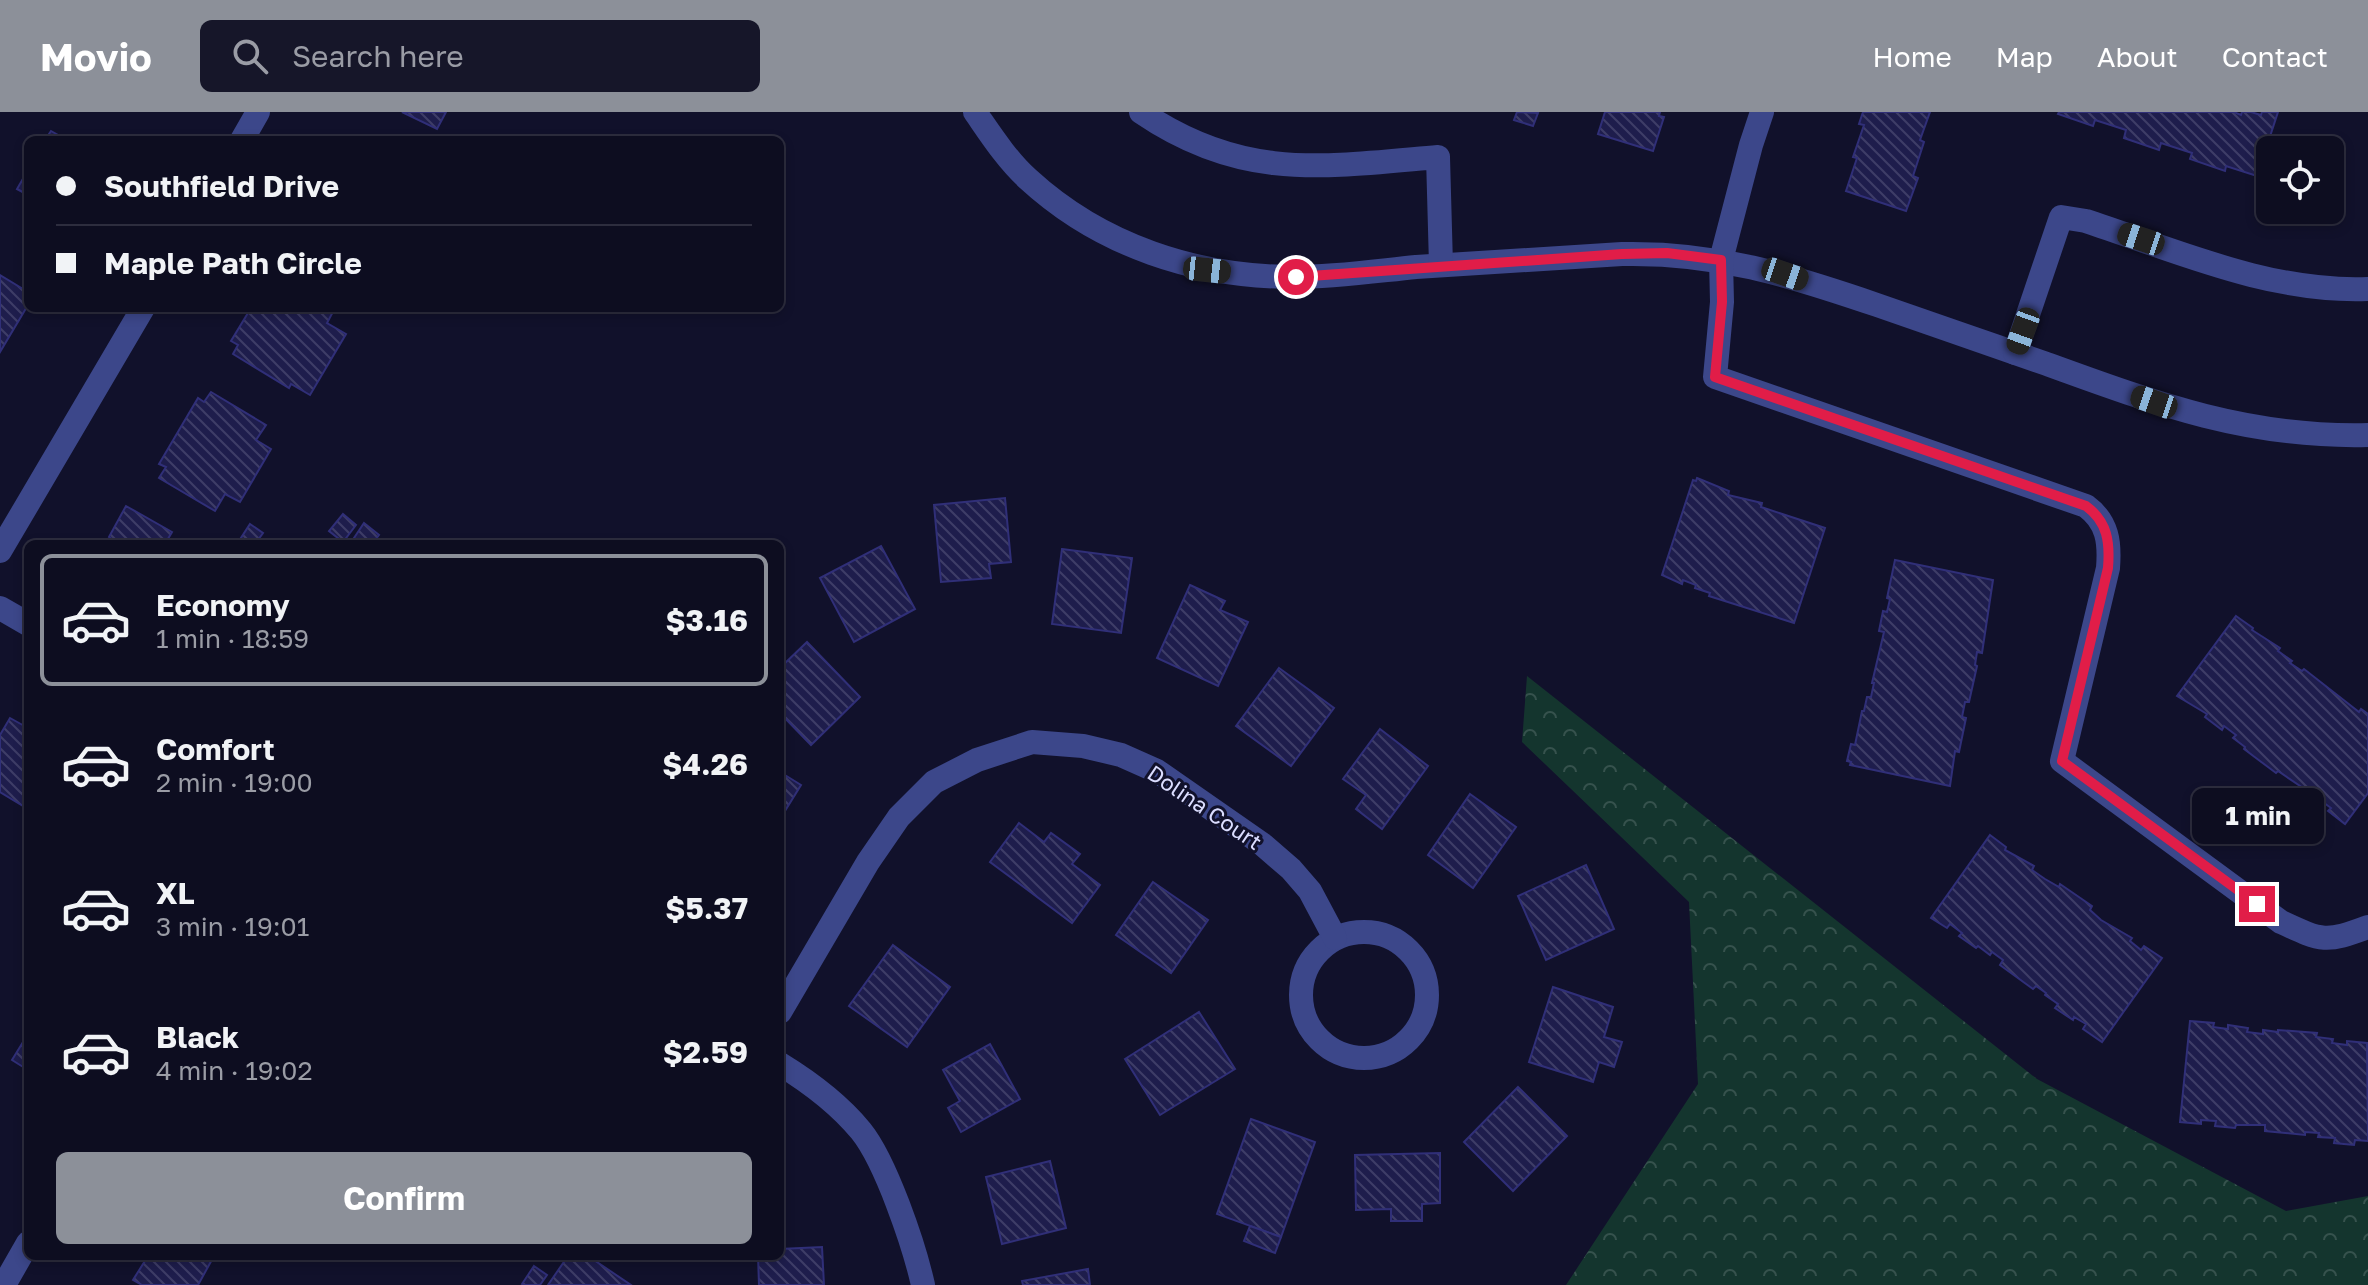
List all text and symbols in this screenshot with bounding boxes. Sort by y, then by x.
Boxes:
search box [200,20,760,92]
text: Movio [40,34,152,79]
icon: search [228,34,272,78]
text: Search here [292,38,464,74]
text: Home [1873,40,1952,73]
text: Map [1996,40,2053,73]
text: About [2097,40,2178,73]
text: Contact [2222,40,2328,73]
map controls [2256,136,2344,224]
button: locate [2256,136,2344,224]
text: Southfield Drive [104,168,339,204]
car [2114,220,2168,258]
text: Maple Path Circle [104,245,362,281]
car [1758,255,1812,293]
car [1182,256,1232,284]
route start [1278,259,1314,295]
car [2004,304,2042,358]
car [2127,383,2181,421]
icon: car [60,584,132,656]
text: Economy [156,587,290,623]
text: $3.16 [666,602,748,638]
text: 1 min · 18:59 [156,623,309,654]
icon: car [60,728,132,800]
text: Comfort [156,731,275,767]
text: $4.26 [662,746,748,782]
street label: Dolina Court [1143,759,1267,855]
text: 2 min · 19:00 [156,767,313,798]
callout: 1 min [2191,788,2323,844]
text: 1 min [2225,800,2291,831]
icon: car [60,872,132,944]
text: XL [156,875,195,911]
route end [2239,886,2275,922]
text: $5.37 [665,890,748,926]
text: 3 min · 19:01 [156,911,309,942]
icon: car [60,1016,132,1088]
text: Black [156,1019,239,1055]
text: $2.59 [663,1034,748,1070]
text: 4 min · 19:02 [156,1055,312,1086]
button: Confirm [56,1152,752,1244]

